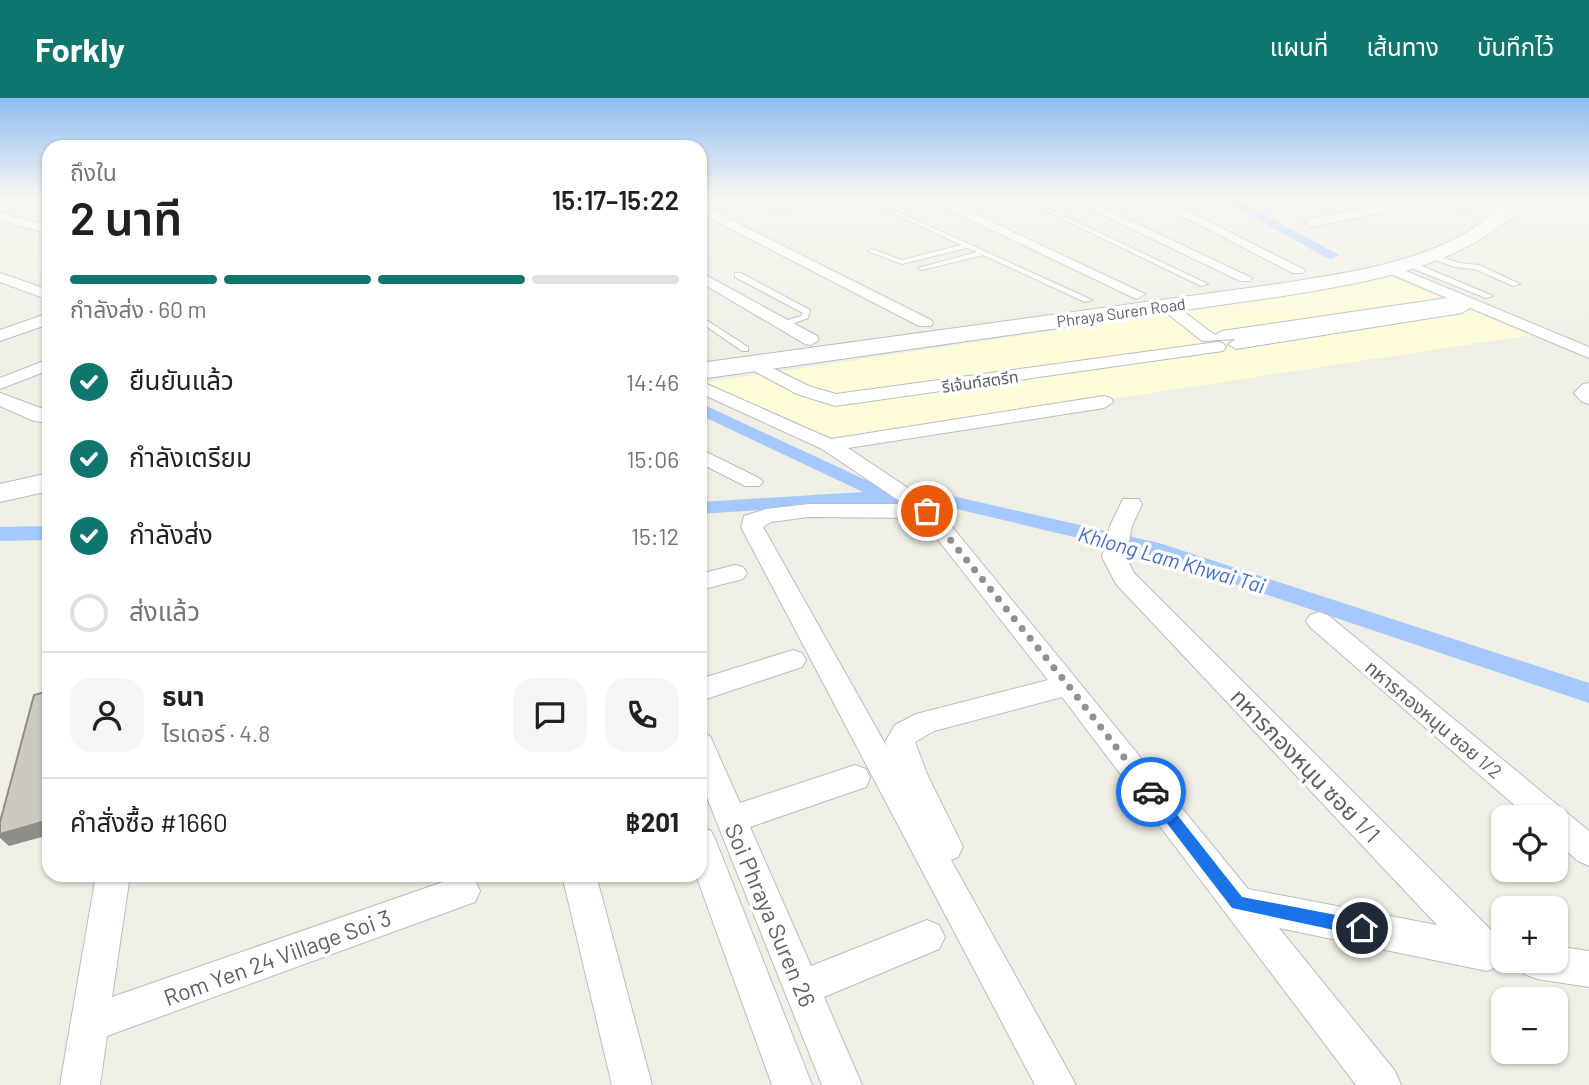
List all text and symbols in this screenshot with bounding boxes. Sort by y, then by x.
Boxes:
text: Forkly [35,29,125,69]
text: แผนที่ [1270,32,1328,61]
text: เส้นทาง [1366,32,1439,61]
text: บันทึกไว้ [1477,32,1554,61]
text: ถึงใน [70,158,117,186]
text: 15:17–15:22 [552,184,679,215]
text: 2 นาที [70,189,182,244]
street label: Phraya Suren Road [1055,294,1187,330]
text: กำลังส่ง · 60 m [70,295,207,323]
icon: check [70,363,108,401]
text: ยืนยันแล้ว [129,364,234,395]
street label: รีเจ้นท์สตรีท [940,366,1019,396]
text: 14:46 [626,368,679,396]
icon: check [70,440,108,478]
text: กำลังเตรียม [129,441,252,472]
text: 15:06 [626,445,679,473]
pin [897,481,957,541]
icon: bag [908,492,946,530]
icon: check [70,517,108,555]
text: กำลังส่ง [129,518,213,549]
water label: Khlong Lam Khwai Tai [1076,520,1269,598]
text: 15:12 [631,522,679,550]
text: ส่งแล้ว [129,595,200,626]
street label: ทหารกองหนุน ซอย 1/2 [1360,655,1507,784]
button: person [70,678,144,752]
button: chat [513,678,587,752]
button: phone [605,678,679,752]
text: ธนา [162,680,205,711]
street label: ทหารกองหนุน ซอย 1/1 [1225,682,1387,849]
text: ไรเดอร์ · 4.8 [162,719,270,747]
courier [1116,757,1186,827]
icon: car [1132,773,1170,811]
map controls [1491,805,1568,1064]
button: locate [1491,805,1568,882]
text: คำสั่งซื้อ #1660 [70,806,228,837]
text: ฿201 [626,806,679,837]
street label: Soi Phraya Suren 26 [720,819,822,1011]
button: + [1491,896,1568,973]
pin [1332,898,1392,958]
street label: Rom Yen 24 Village Soi 3 [160,903,394,1011]
icon: home [1343,909,1381,947]
button: − [1491,987,1568,1064]

